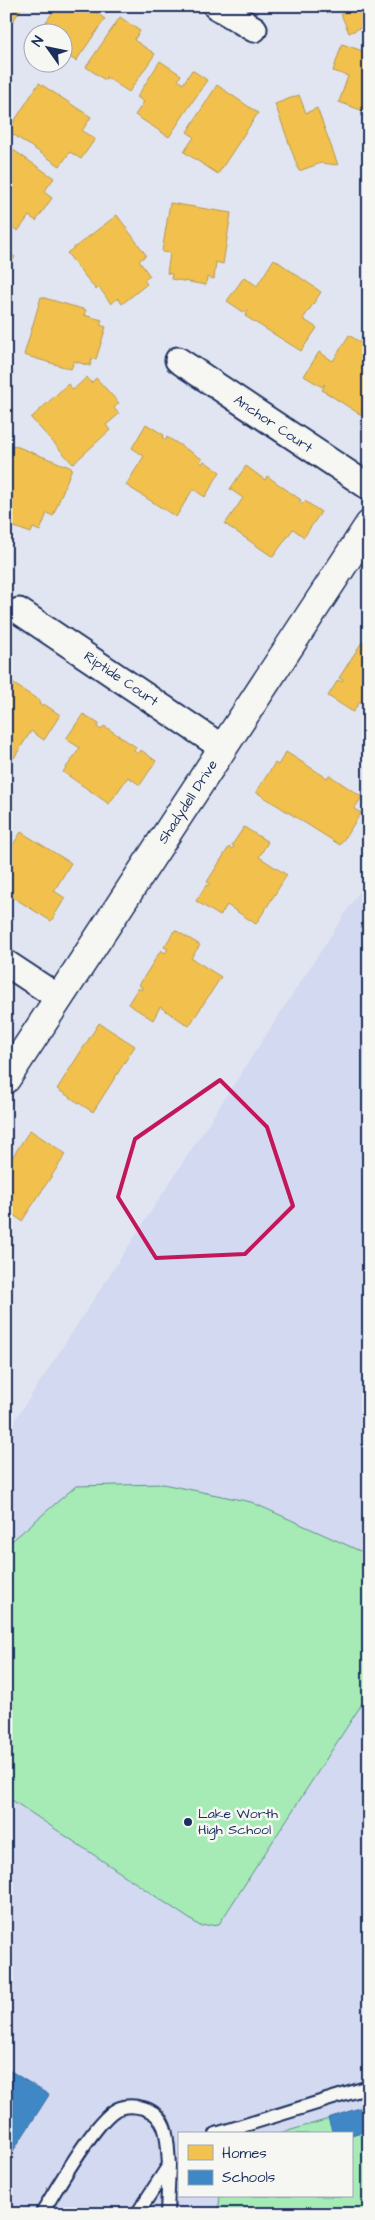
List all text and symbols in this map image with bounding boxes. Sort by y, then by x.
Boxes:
north arrow [22,22,72,72]
text: N [27,32,49,51]
street label: Anchor Court [230,390,317,458]
street label: Riptide Court [80,647,163,712]
street label: Shadydell Drive [153,756,223,848]
place label: Lake Worth High School [198,1804,278,1840]
marker: Lake Worth High School [182,1816,194,1828]
legend [178,2132,352,2198]
text: Homes [222,2143,267,2164]
text: Schools [222,2167,276,2188]

